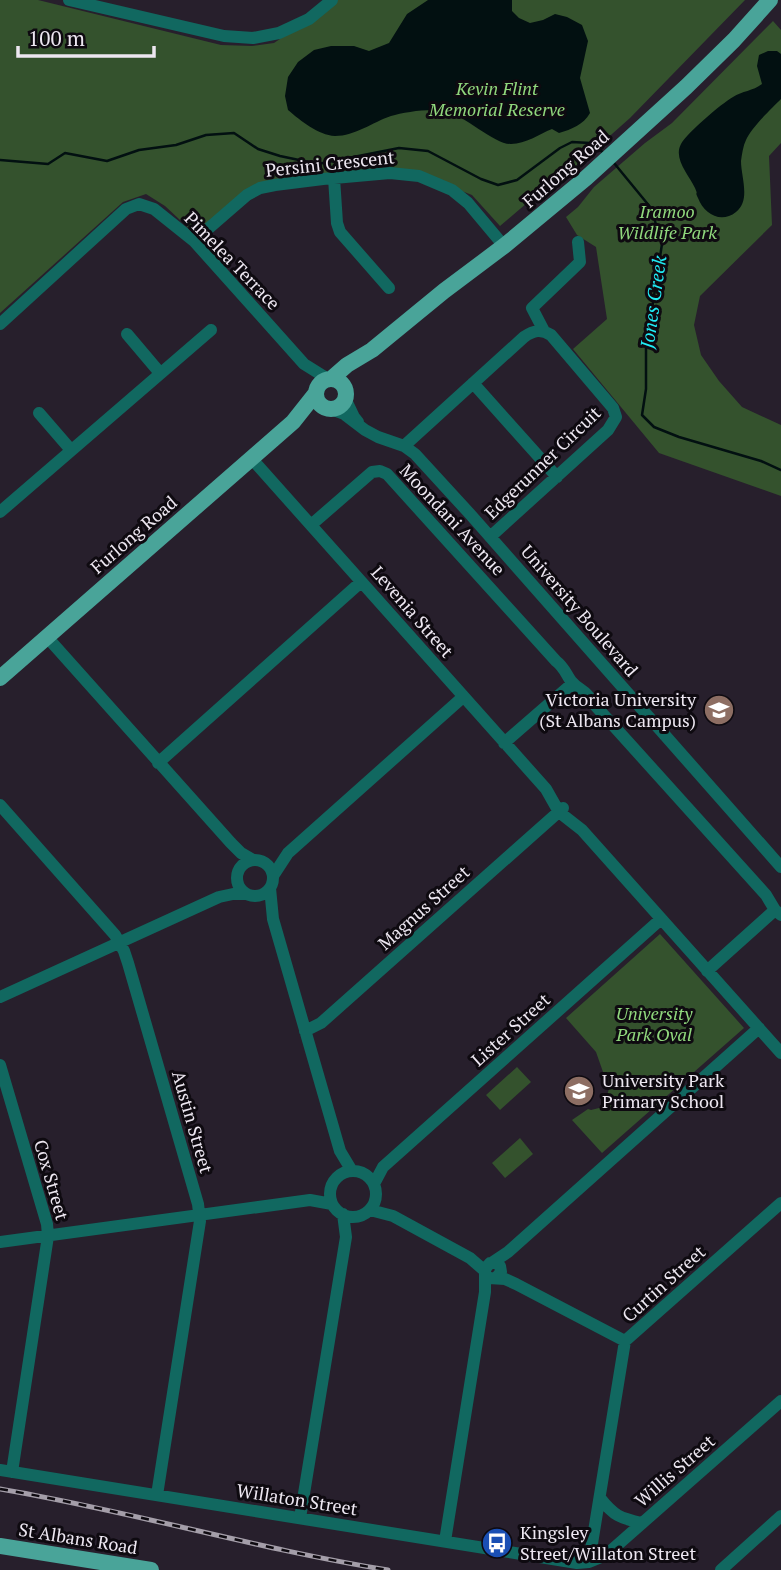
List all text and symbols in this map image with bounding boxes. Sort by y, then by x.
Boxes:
scale bar [18,14,154,58]
text: 100 m [28,24,85,52]
park label: Kevin Flint Memorial Reserve [428,76,565,121]
street label: Furlong Road [517,124,614,212]
street label: Persini Crescent [264,144,396,182]
park label: Iramoo Wildlife Park [617,199,717,244]
street label: Pimelea Terrace [180,206,286,315]
water label: Jones Creek [633,253,672,351]
street label: Edgerunner Circuit [479,400,606,524]
street label: Moondani Avenue [395,458,511,580]
street label: Furlong Road [85,490,182,578]
street label: University Boulevard [516,539,644,681]
street label: Levenia Street [366,560,459,662]
place label: Victoria University (St Albans Campus) [539,687,697,732]
school or university icon: Victoria University (St Albans Campus) [702,693,736,727]
street label: Magnus Street [372,860,474,955]
street label: Lister Street [466,987,555,1071]
park label: University Park Oval [615,1001,693,1046]
street label: Austin Street [167,1068,219,1176]
place label: University Park Primary School [602,1068,725,1113]
school or university icon: University Park Primary School [562,1074,596,1108]
street label: Cox Street [29,1137,75,1223]
street label: Curtin Street [617,1239,710,1327]
street label: Willis Street [629,1429,720,1512]
street label: Willaton Street [235,1478,360,1520]
street label: St Albans Road [17,1517,139,1559]
place label: Kingsley Street/Willaton Street [520,1520,696,1565]
bus stop icon: Kingsley Street/Willaton Street [480,1526,514,1560]

